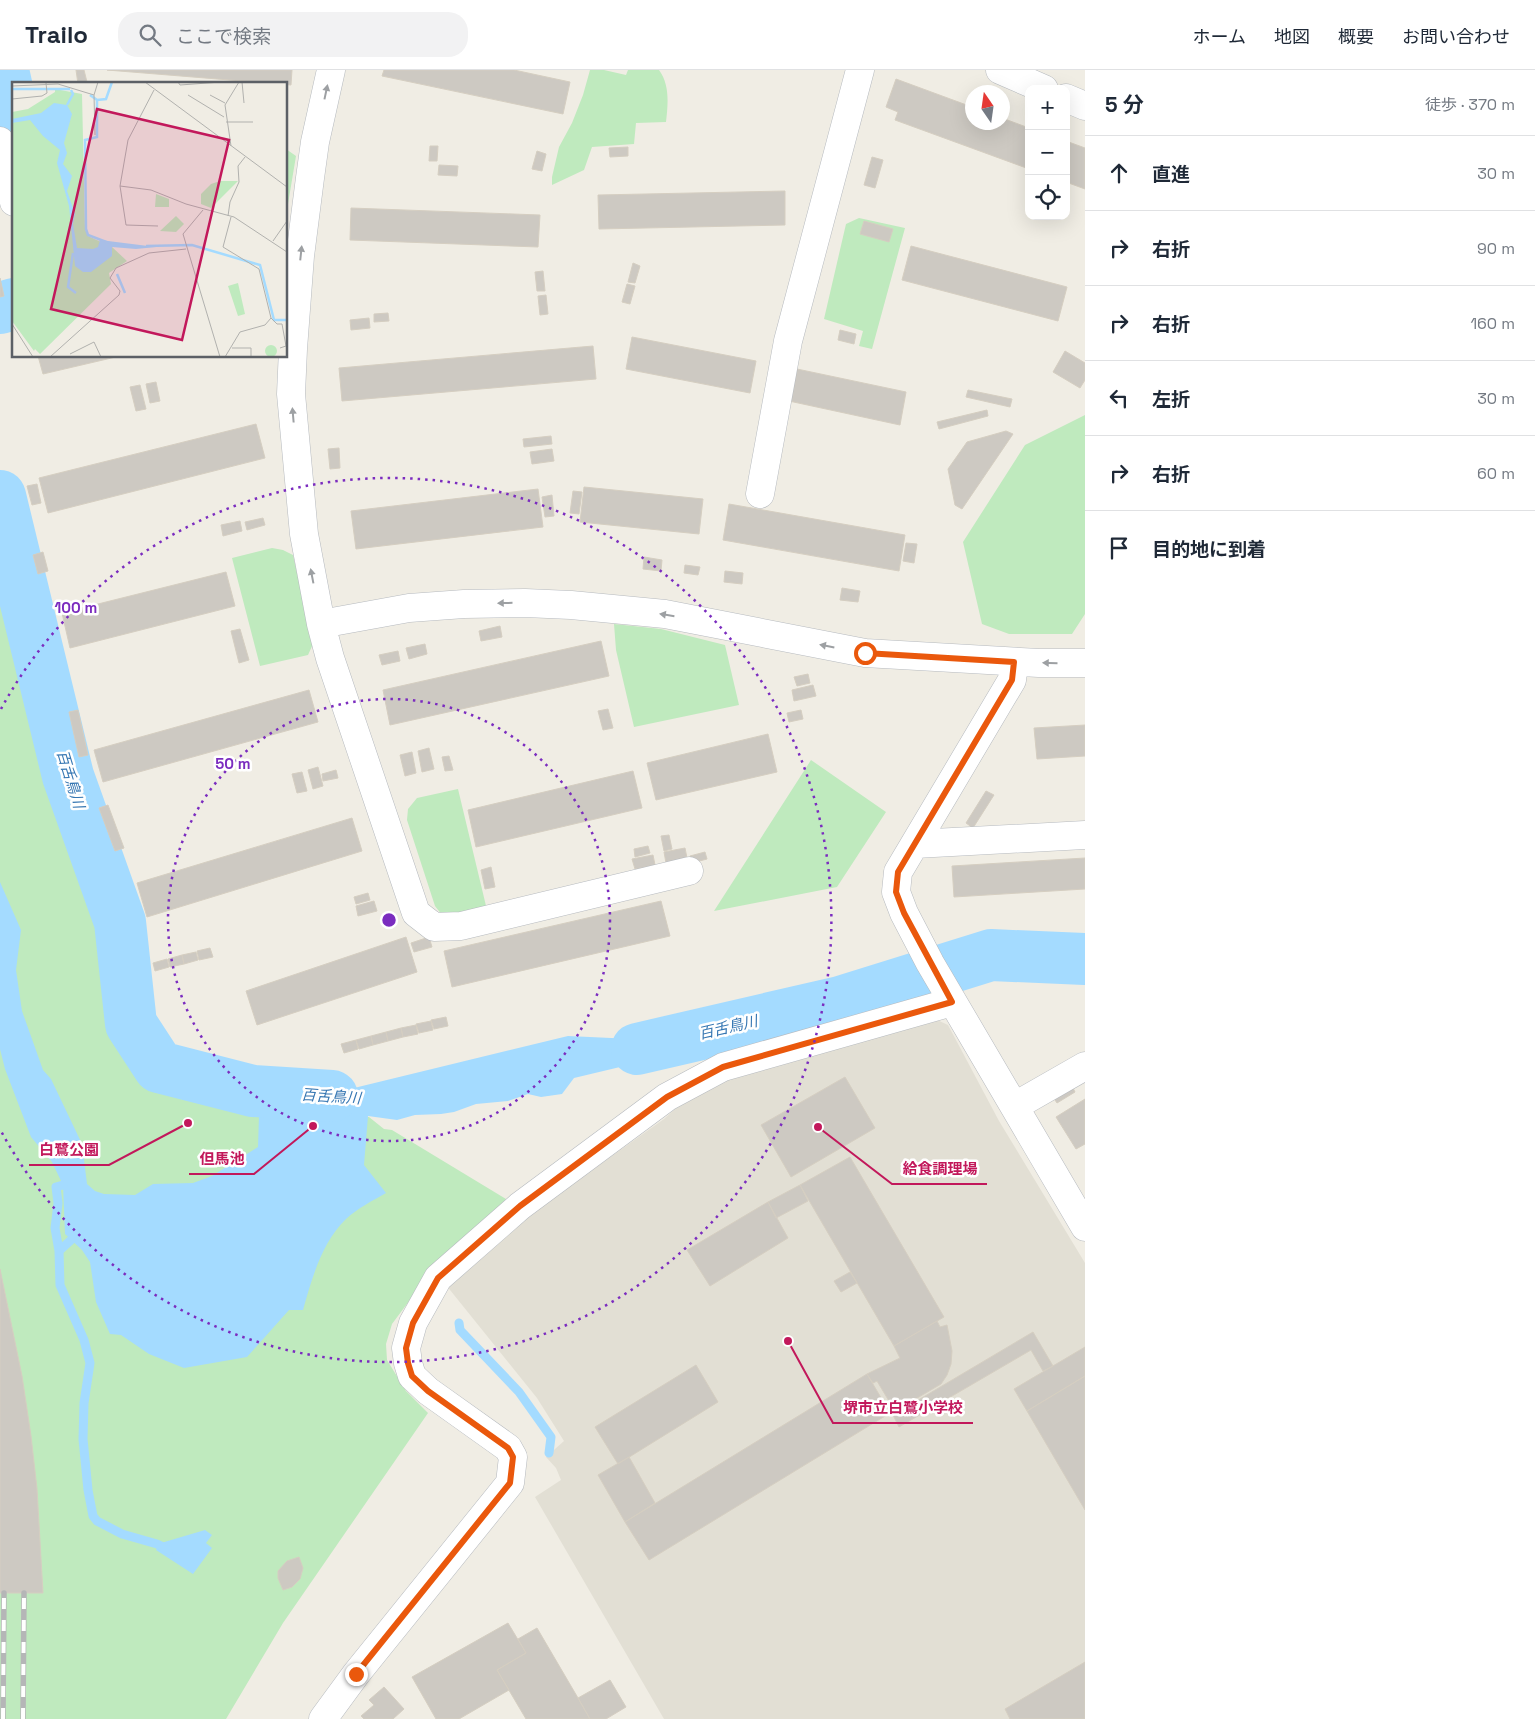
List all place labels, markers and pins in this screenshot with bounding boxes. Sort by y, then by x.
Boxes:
centre of rings [380,911,398,929]
callout: 白鷺公園 [29,1135,109,1165]
callout: 但馬池 [189,1144,254,1174]
callout: 給食調理場 [892,1154,987,1184]
callout: 堺市立白鷺小学校 [833,1393,973,1423]

